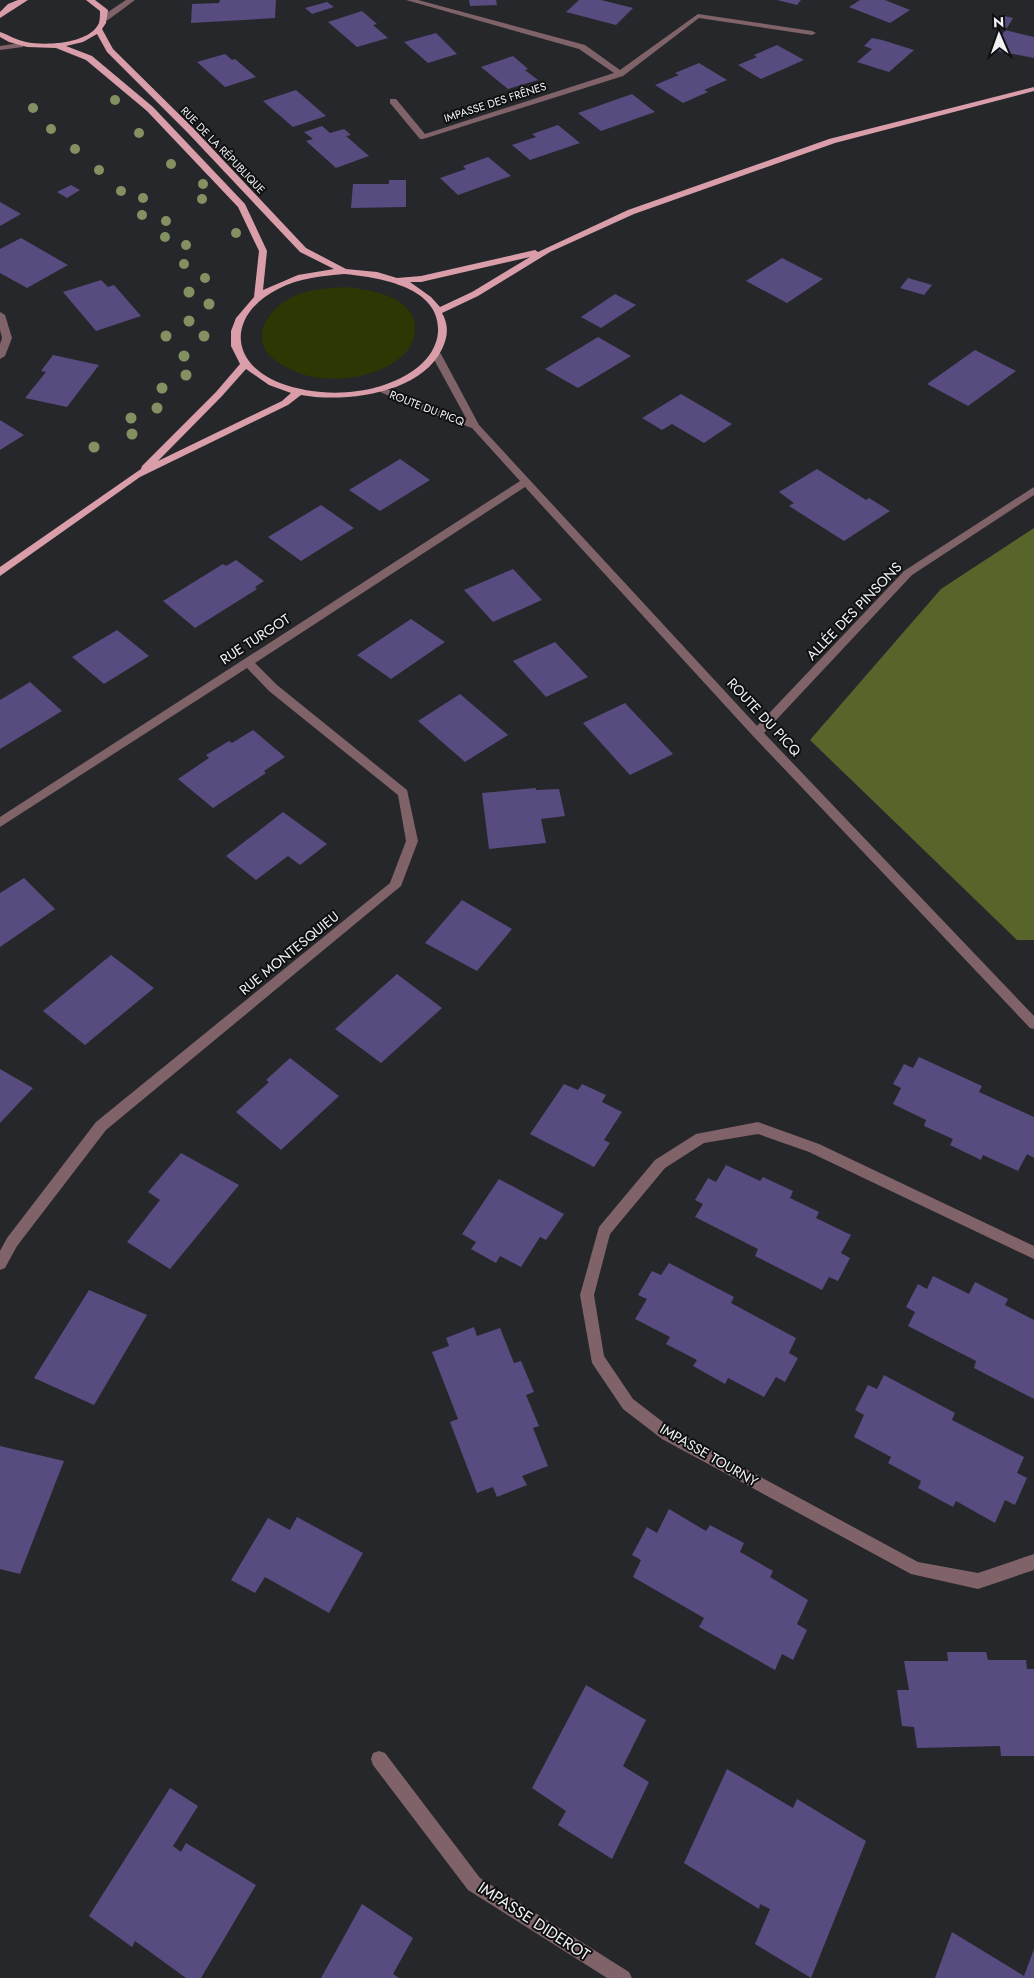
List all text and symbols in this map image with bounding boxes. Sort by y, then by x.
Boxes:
north arrow [974,10,1024,60]
text: N [993,12,1004,32]
street label: IMPASSE DES FRÊNES [442,78,548,126]
street label: RUE DE LA RÉPUBLIQUE [177,103,269,197]
street label: ROUTE DU PICQ [387,386,467,430]
street label: ALLÉE DES PINSONS [802,557,906,665]
street label: RUE TURGOT [216,609,294,669]
street label: ROUTE DU PICQ [722,673,806,761]
street label: RUE MONTESQUIEU [235,906,343,1000]
street label: IMPASSE TOURNY [656,1419,762,1491]
street label: IMPASSE DIDEROT [474,1876,595,1966]

